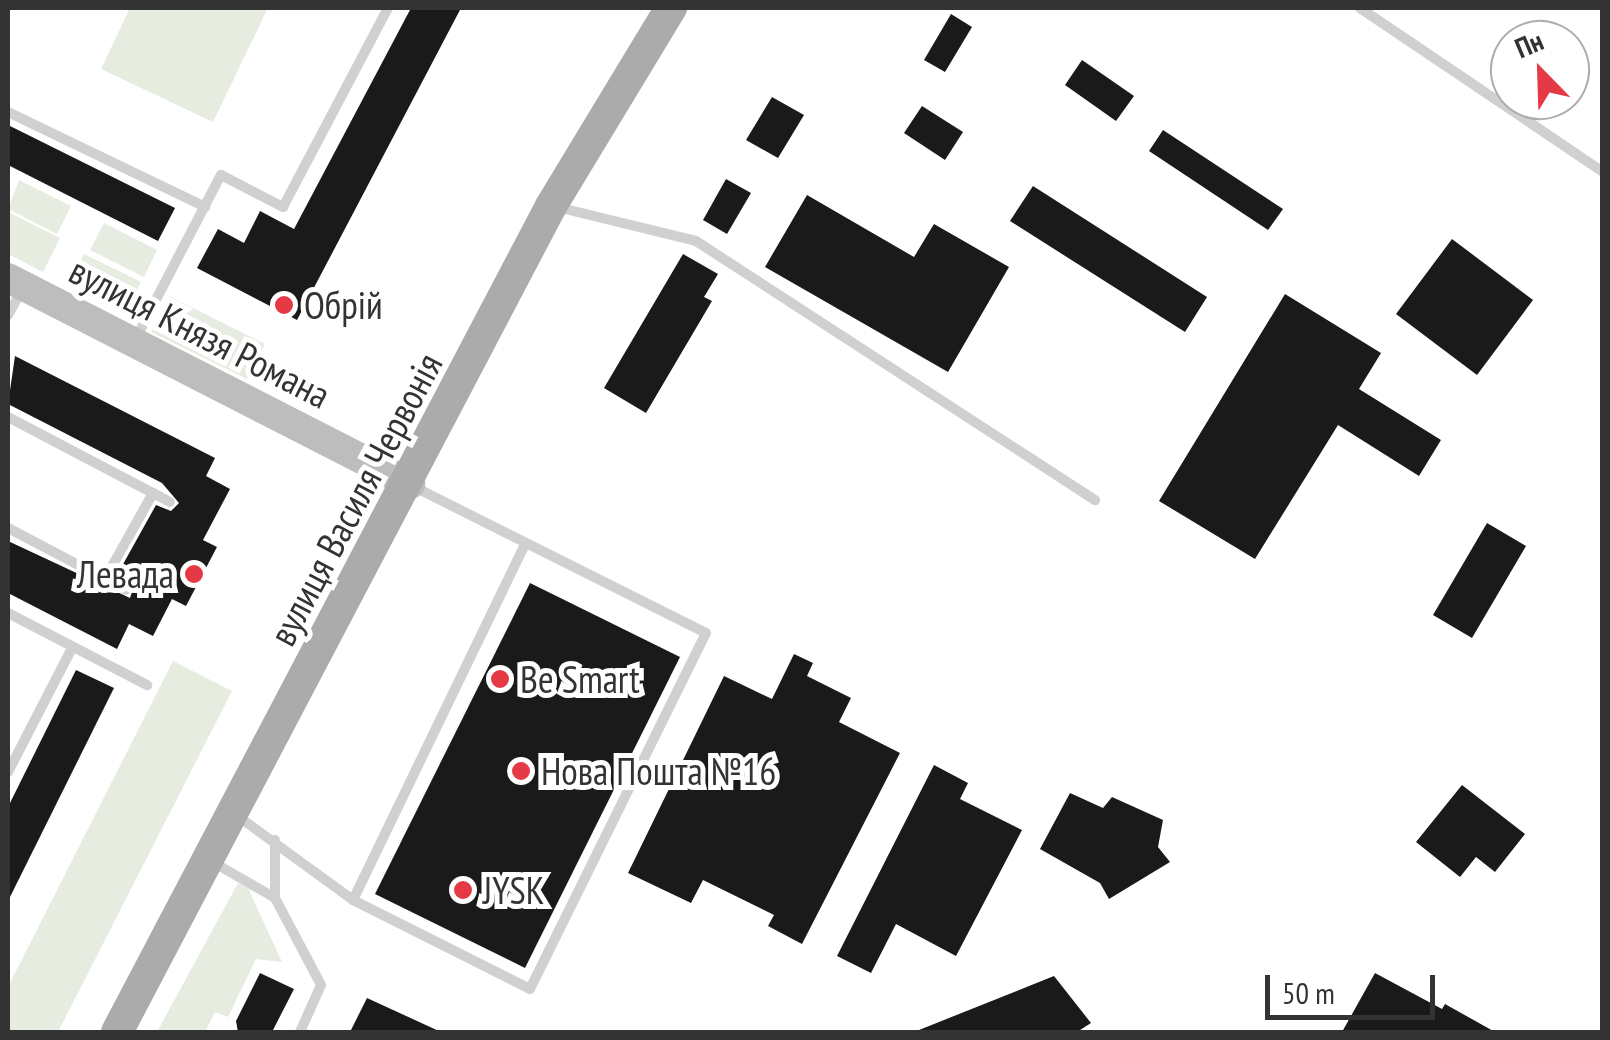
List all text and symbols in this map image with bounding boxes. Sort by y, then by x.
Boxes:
north arrow [1490,20,1590,120]
text: Пн [1509,21,1549,66]
street label: вулиця Князя Романа [62,247,338,417]
place label: Обрій [304,282,383,328]
marker: Обрій [273,294,295,316]
street label: вулиця Василя Червонія [259,345,451,653]
place label: Левада [77,551,174,597]
marker: Левада [183,563,205,585]
place label: Be Smart [520,656,640,702]
marker: Be Smart [489,668,511,690]
place label: Нова Пошта №16 [541,748,776,794]
marker: Нова Пошта №16 [510,760,532,782]
place label: JYSK [483,867,544,913]
marker: JYSK [452,879,474,901]
scale bar [1270,955,1440,1017]
text: 50 m [1282,973,1335,1012]

